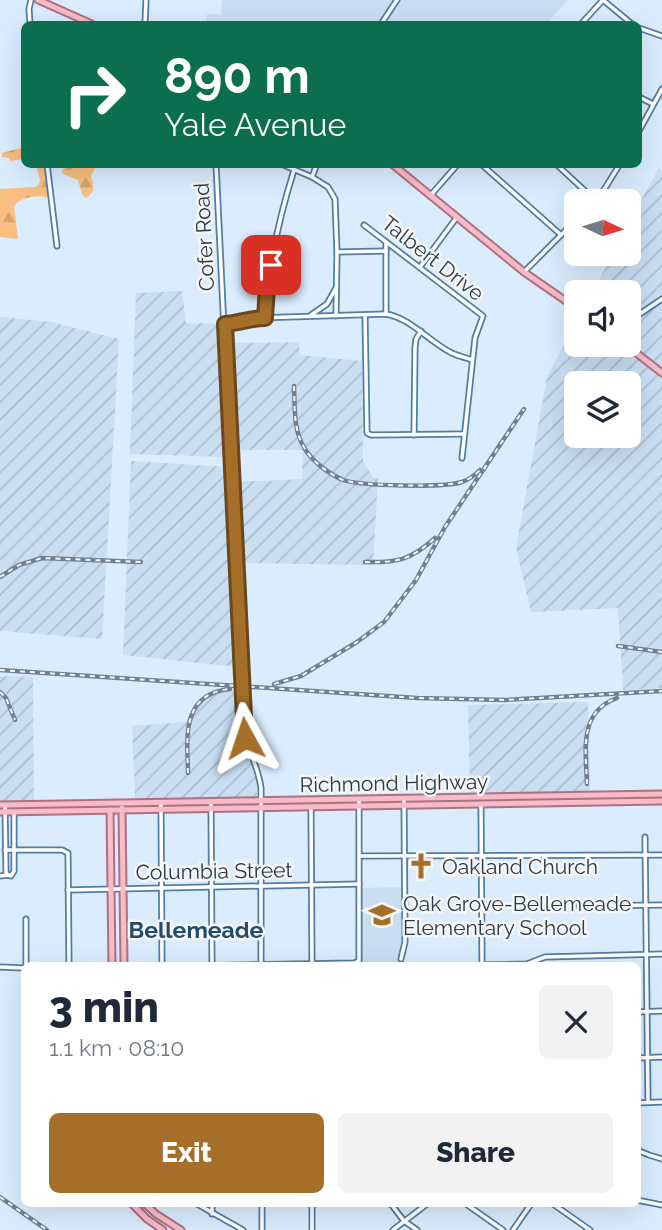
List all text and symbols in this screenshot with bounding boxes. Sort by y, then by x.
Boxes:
text: 890 m [164,47,310,104]
icon: right [49,49,140,140]
text: Yale Avenue [164,106,346,143]
street label: Cofer Road [189,182,219,292]
north arrow [564,189,640,266]
map controls [564,189,641,448]
street label: Talbert Drive [377,210,489,306]
pin [241,235,301,295]
icon: arrive [252,246,290,284]
button: sound [564,280,641,357]
button: layers [564,371,641,448]
position arrow [208,701,282,775]
street label: Richmond Highway [299,769,489,797]
church icon: Oakland Church [406,851,436,881]
place label: Oakland Church [442,854,598,879]
street label: Columbia Street [135,857,293,885]
place label: Oak Grove-Bellemeade Elementary School [403,891,631,940]
school or university icon: Oak Grove-Bellemeade Elementary School [367,900,397,930]
district label: Bellemeade [129,916,264,943]
text: 3 min [49,983,159,1032]
button: close [539,985,613,1059]
text: 1.1 km · 08:10 [49,1034,184,1061]
button: Exit [49,1113,324,1193]
button: Share [338,1113,613,1193]

